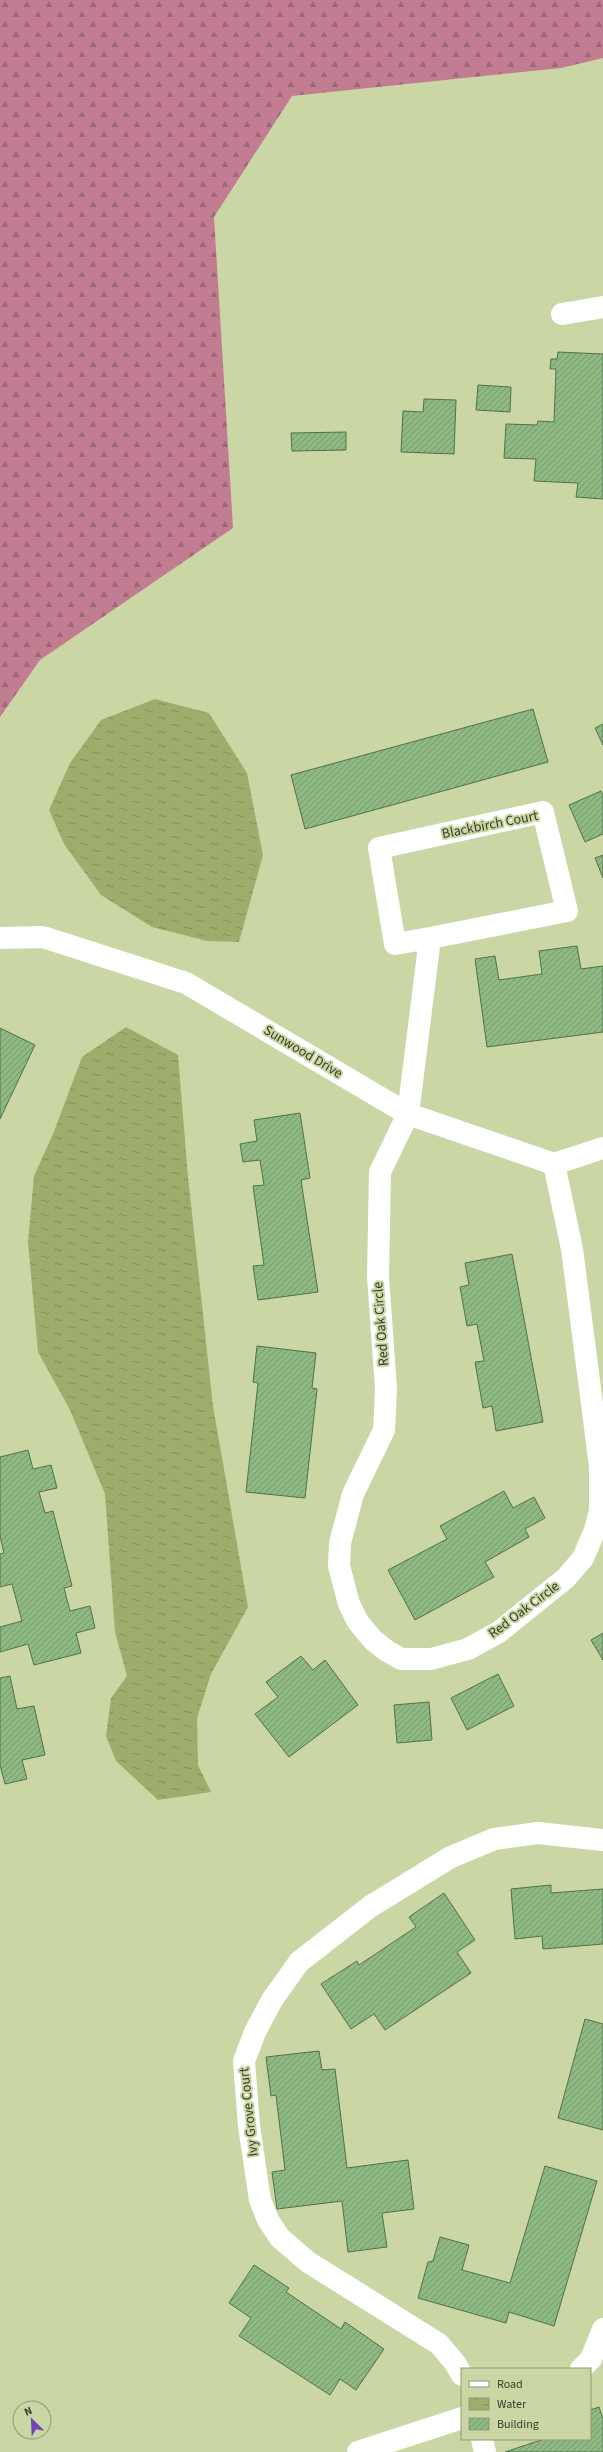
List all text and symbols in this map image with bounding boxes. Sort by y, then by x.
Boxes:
street label: Blackbirch Court [440,806,540,844]
street label: Sunwood Drive [260,1021,346,1083]
street label: Red Oak Circle [368,1281,394,1367]
street label: Red Oak Circle [484,1577,564,1643]
street label: Ivy Grove Court [234,2066,264,2158]
legend [461,2368,591,2440]
text: Road [497,2376,523,2393]
text: Water [497,2396,527,2413]
north arrow [12,2400,52,2440]
text: N [22,2403,35,2420]
text: Building [497,2416,539,2433]

